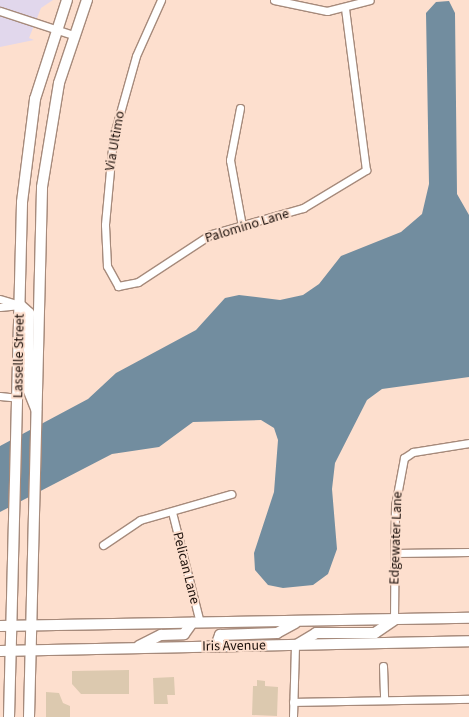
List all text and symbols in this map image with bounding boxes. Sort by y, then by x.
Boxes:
street label: Via Ultimo [101,110,129,172]
street label: Palomino Lane [203,205,291,247]
street label: Lasselle Street [10,314,28,398]
street label: Edgewater Lane [386,491,406,585]
street label: Pelican Lane [169,530,203,606]
street label: Iris Avenue [202,637,266,655]

